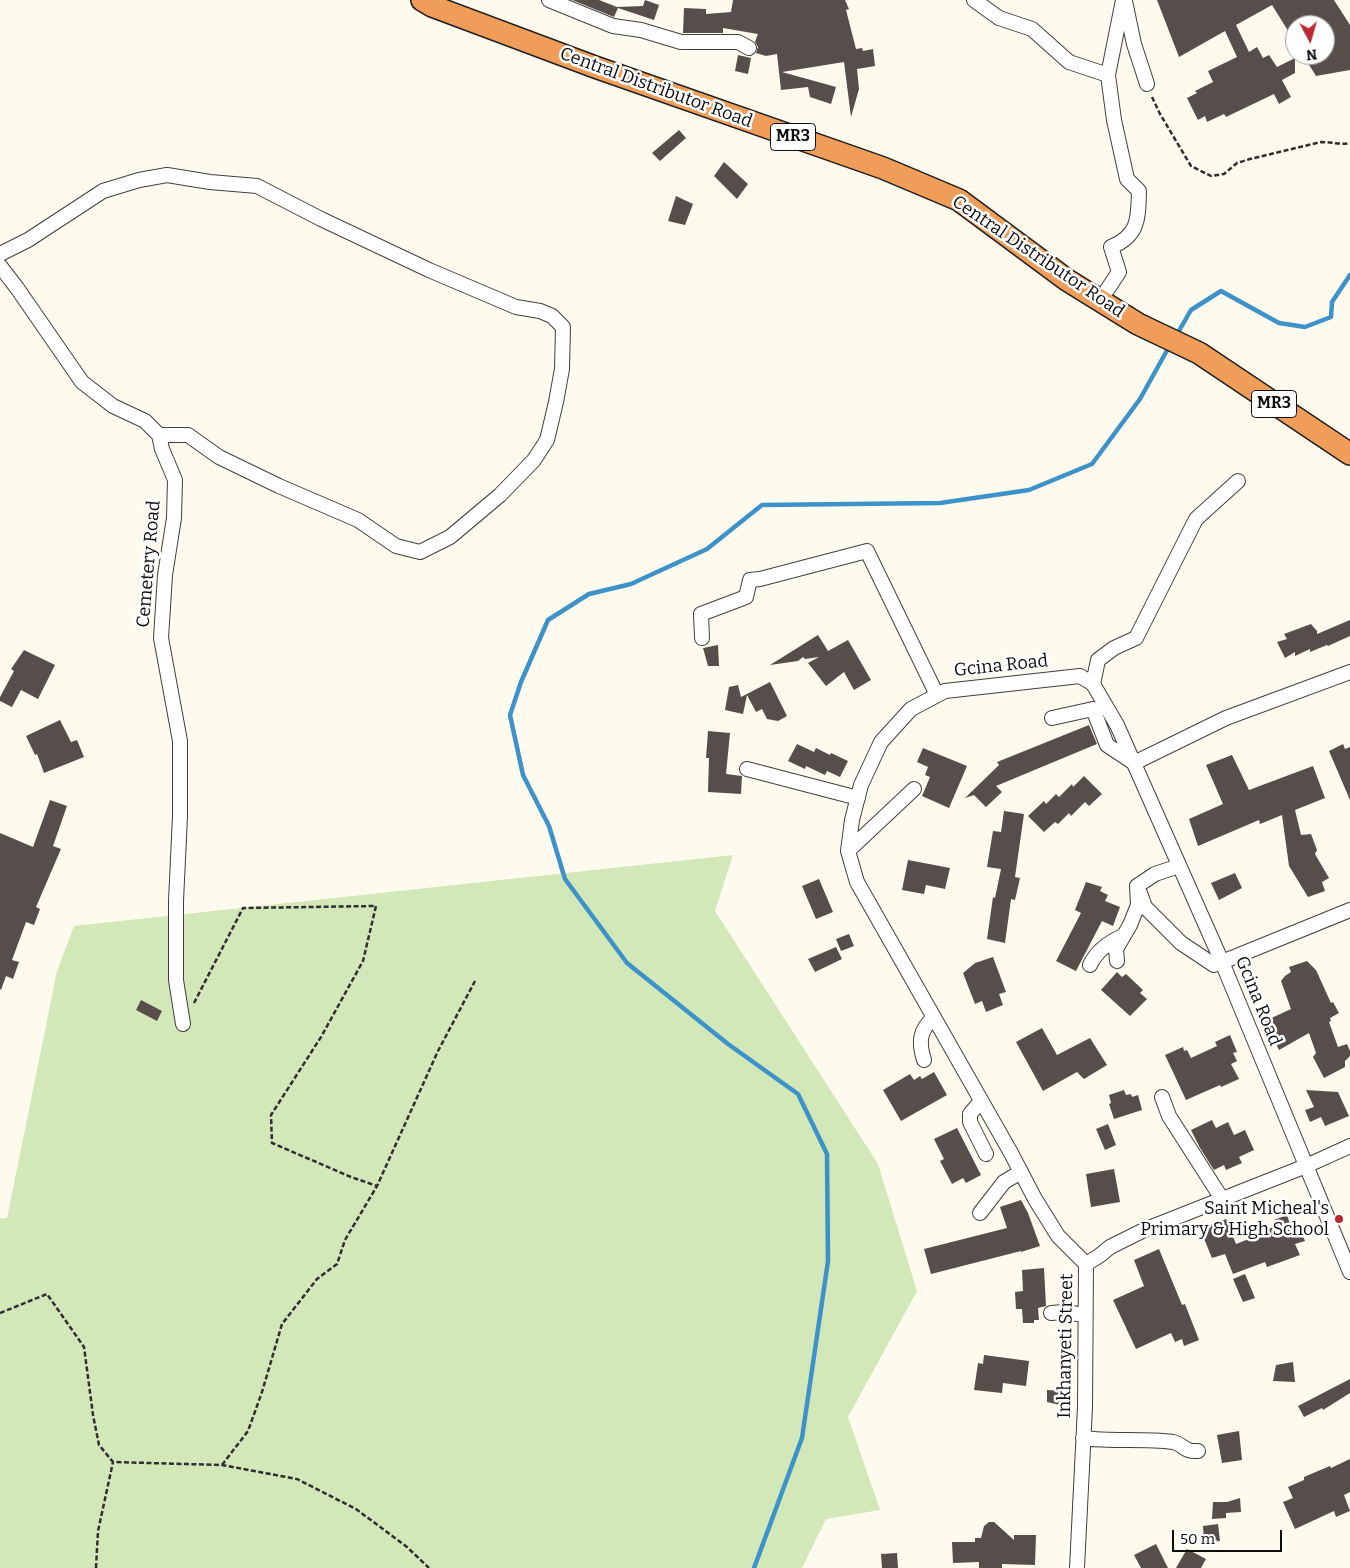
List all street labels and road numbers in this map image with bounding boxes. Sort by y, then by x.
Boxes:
street label: Central Distributor Road [557,43,755,133]
road number: MR3 [770,124,816,150]
street label: Central Distributor Road [948,191,1128,323]
road number: MR3 [1252,390,1296,418]
street label: Cemetery Road [133,499,165,629]
street label: Gcina Road [953,650,1049,682]
street label: Gcina Road [1230,953,1286,1049]
street label: Inkhanyeti Street [1054,1273,1078,1419]

